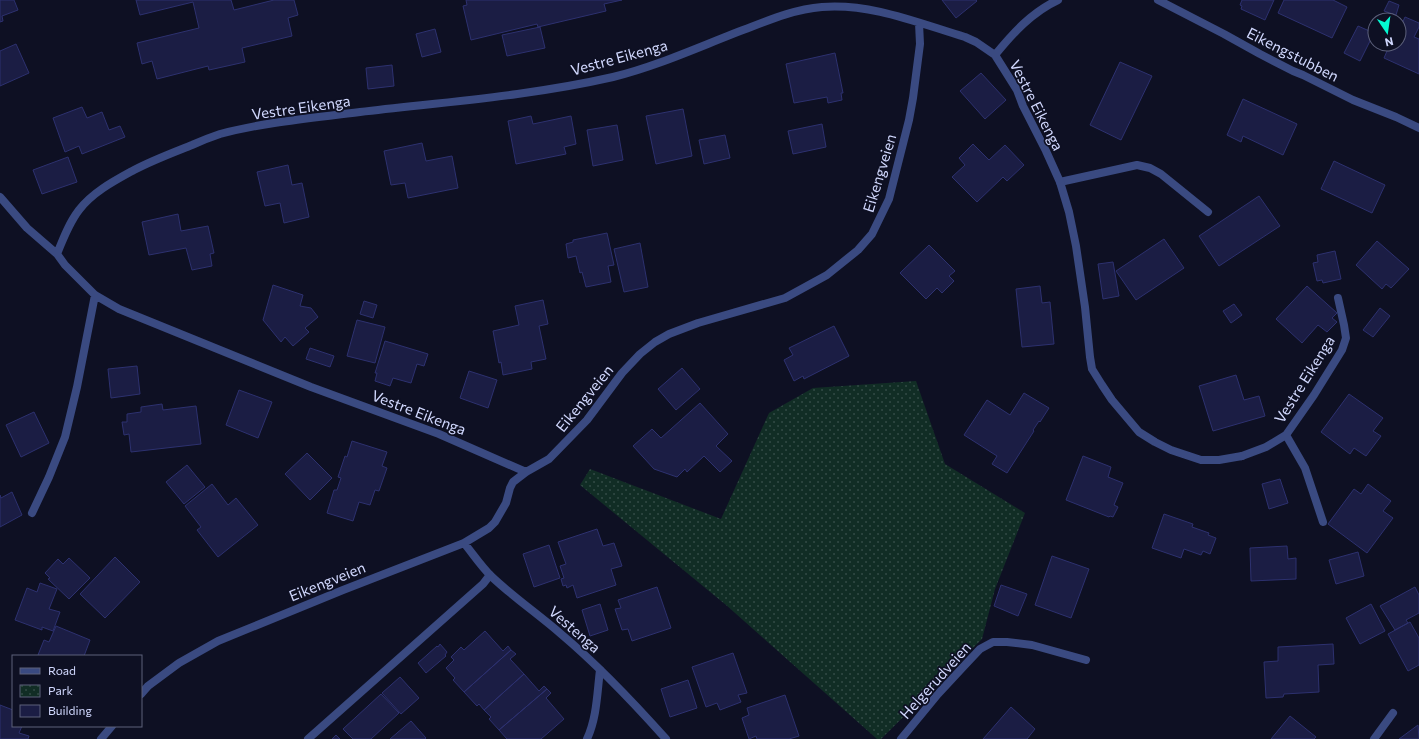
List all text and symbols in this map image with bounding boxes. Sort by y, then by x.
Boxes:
north arrow [1367,12,1407,52]
street label: Eikengstubben [1244,23,1342,85]
street label: Vestre Eikenga [569,35,669,79]
text: N [1384,35,1395,49]
street label: Vestre Eikenga [1006,57,1068,153]
street label: Vestre Eikenga [250,91,352,123]
street label: Eikengveien [859,132,899,214]
street label: Vestre Eikenga [1270,332,1338,426]
street label: Eikengveien [552,361,616,435]
street label: Vestre Eikenga [369,386,469,438]
street label: Eikengveien [286,558,368,604]
street label: Vestenga [546,602,604,656]
street label: Helgerudveien [896,638,974,722]
legend [12,655,142,727]
text: Road [48,663,76,677]
text: Park [48,683,74,697]
text: Building [48,703,92,717]

